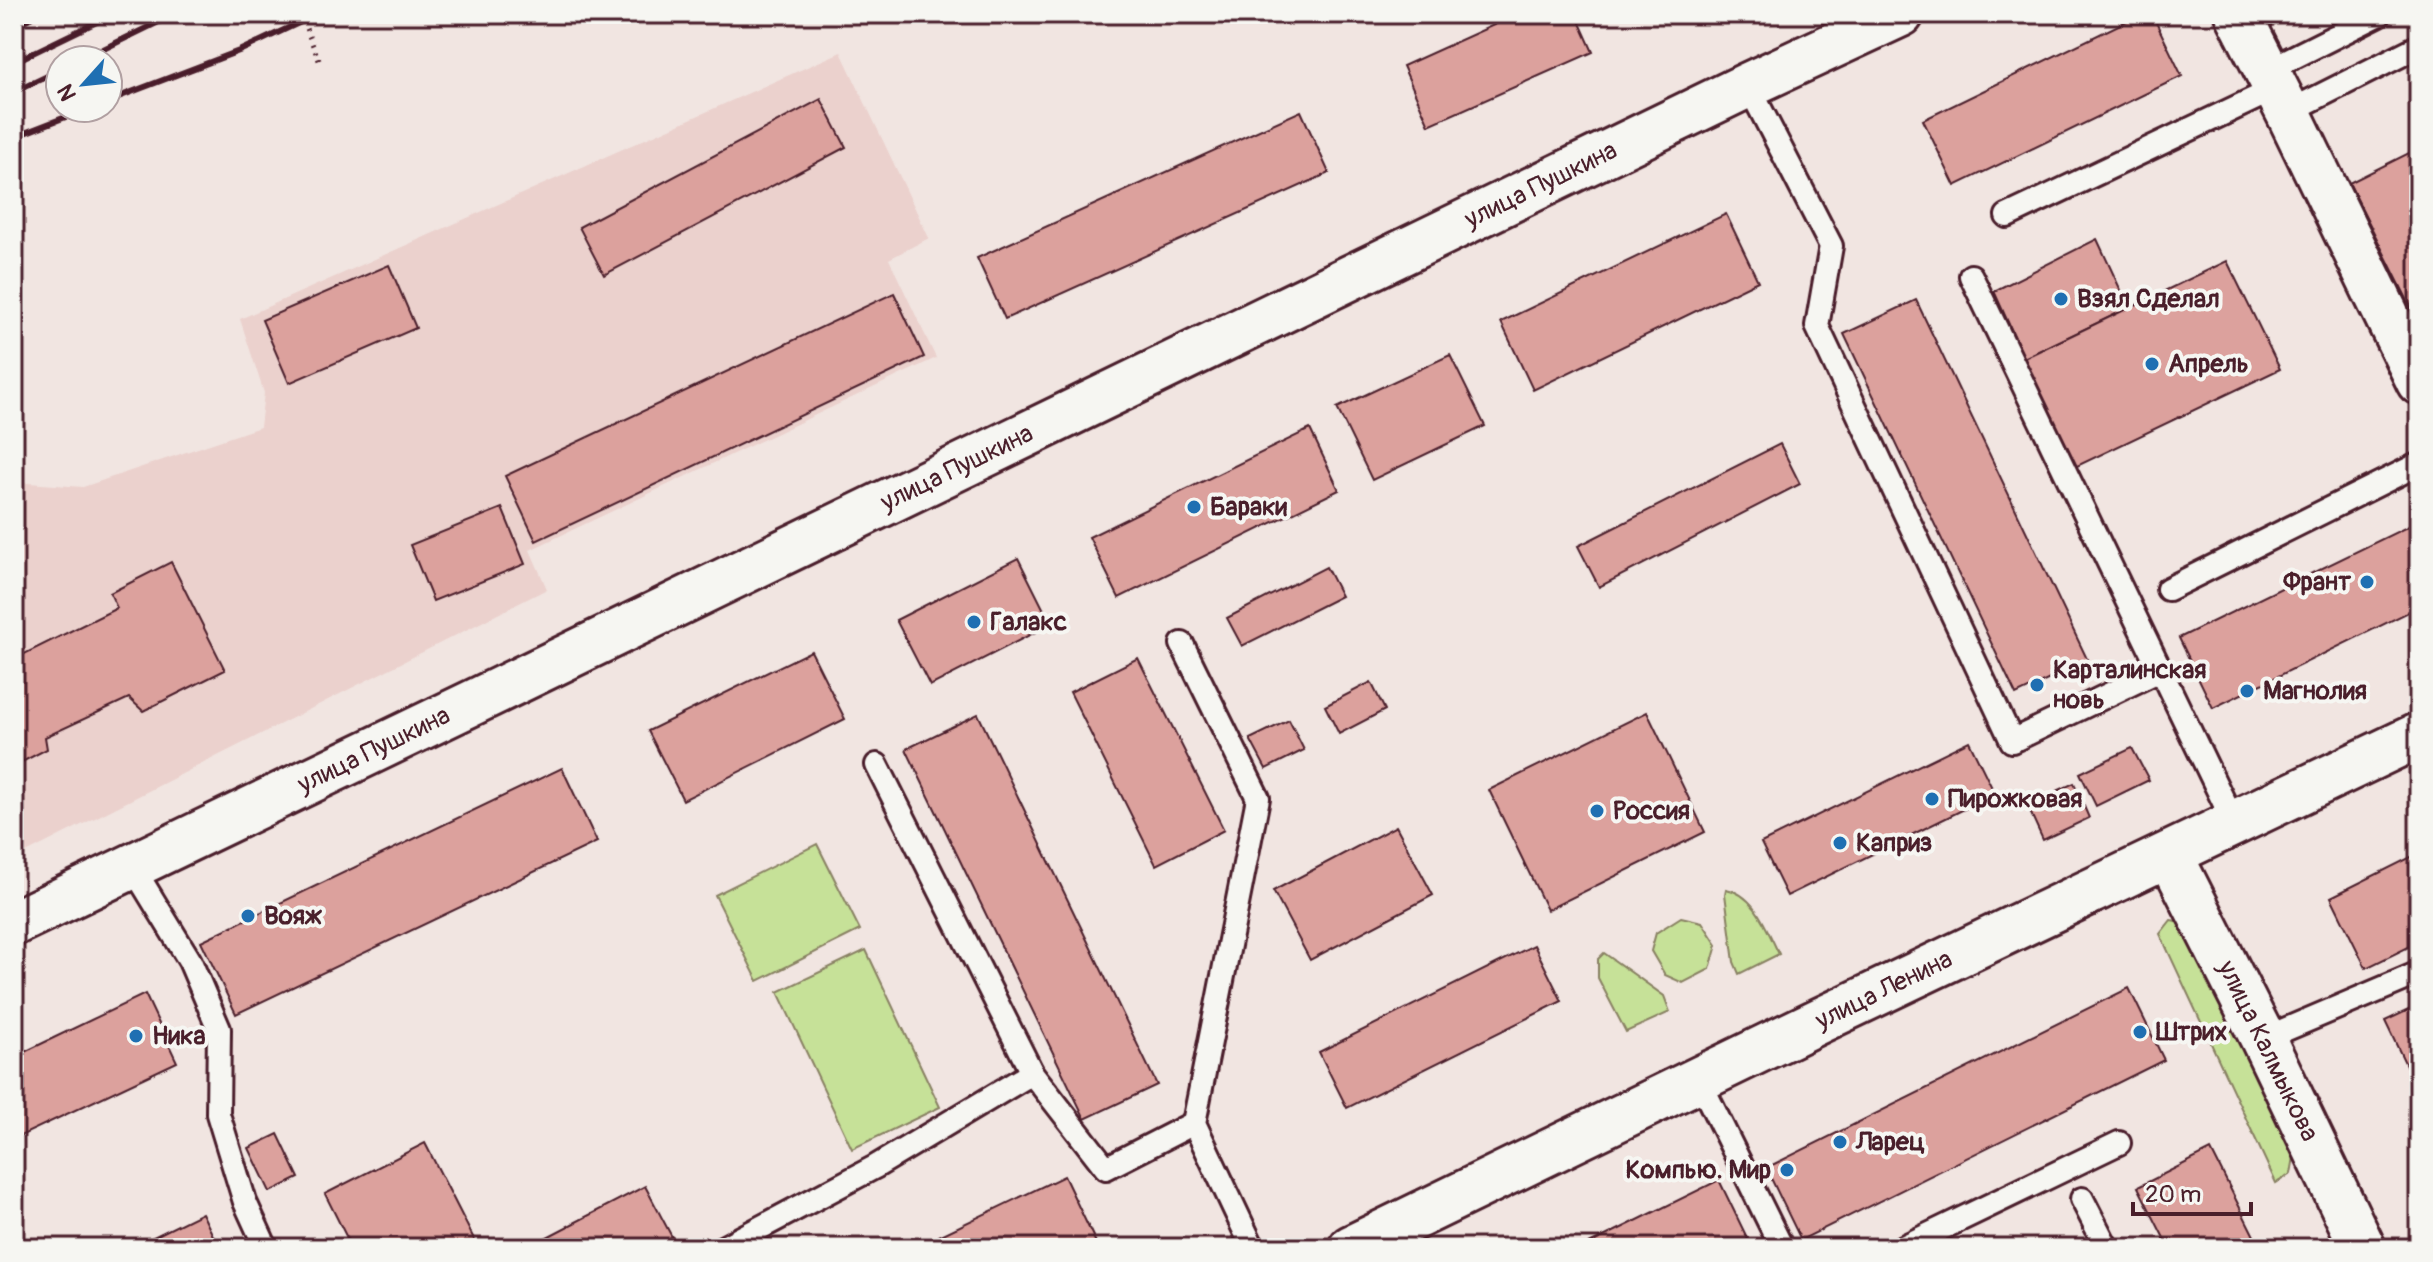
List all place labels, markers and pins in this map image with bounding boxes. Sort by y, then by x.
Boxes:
place label: Взял Сделал [2077,283,2220,315]
marker: Взял Сделал [2052,290,2070,308]
place label: Апрель [2168,348,2249,380]
marker: Апрель [2143,355,2161,373]
place label: Бараки [1210,491,1287,523]
marker: Бараки [1185,498,1203,516]
place label: Франт [2282,566,2352,598]
marker: Франт [2358,573,2376,591]
place label: Галакс [990,606,1067,638]
marker: Галакс [965,613,983,631]
place label: Карталинская новь [2053,654,2207,716]
place label: Магнолия [2263,675,2367,707]
marker: Карталинская новь [2028,676,2046,694]
marker: Магнолия [2238,682,2256,700]
place label: Пирожковая [1948,783,2083,815]
marker: Пирожковая [1923,790,1941,808]
place label: Россия [1613,795,1690,827]
marker: Россия [1588,802,1606,820]
place label: Каприз [1856,827,1933,859]
marker: Каприз [1831,834,1849,852]
place label: Вояж [264,900,322,932]
marker: Вояж [239,907,257,925]
place label: Штрих [2155,1016,2227,1048]
place label: Ника [152,1020,206,1052]
marker: Штрих [2131,1023,2149,1041]
marker: Ника [127,1027,145,1045]
place label: Ларец [1855,1126,1925,1158]
marker: Ларец [1831,1133,1849,1151]
place label: Компью. Мир [1626,1154,1771,1186]
marker: Компью. Мир [1778,1161,1796,1179]

